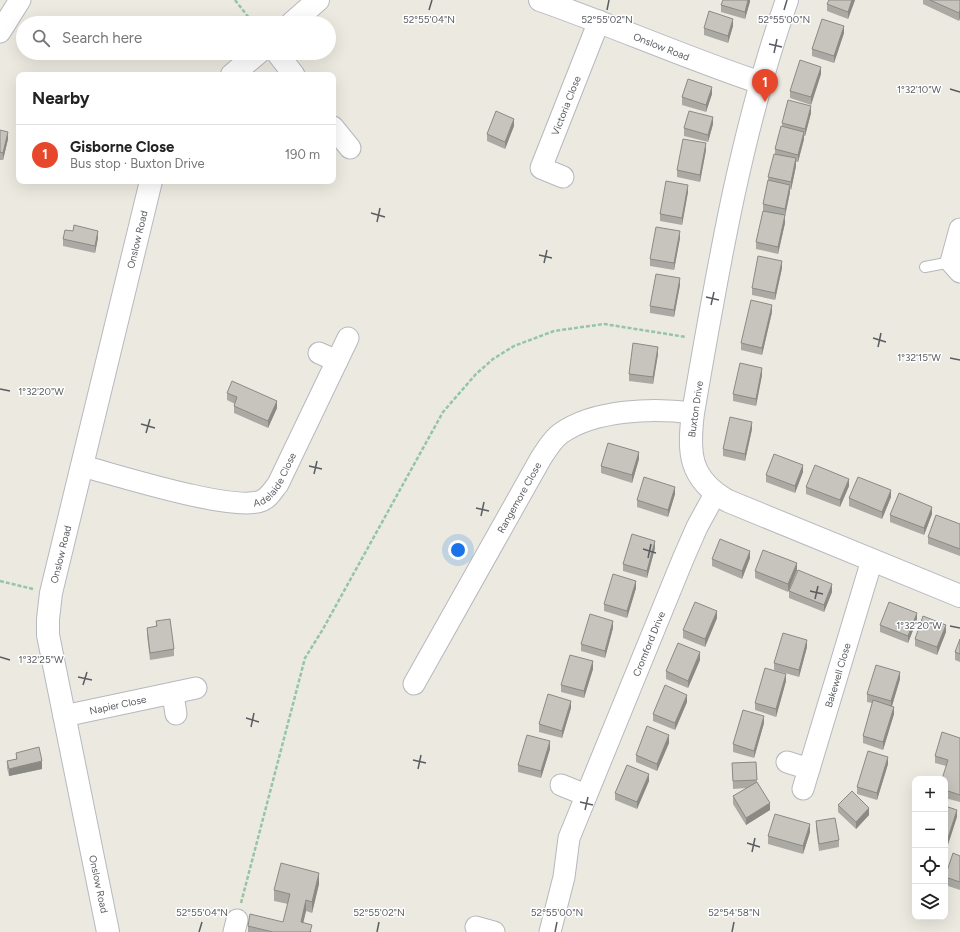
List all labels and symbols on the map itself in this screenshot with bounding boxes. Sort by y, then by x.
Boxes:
text: 52°55'04"N [403,13,455,26]
text: 52°55'02"N [581,13,633,26]
text: 52°55'00"N [758,13,810,26]
street label: Onslow Road [631,30,691,64]
pin: 1 [752,69,778,102]
street label: Victoria Close [549,73,584,137]
text: 1°32'10"W [897,83,941,96]
street label: Onslow Road [124,209,151,270]
text: 1°32'15"W [897,351,941,364]
street label: Buxton Drive [685,379,706,438]
text: 1°32'20"W [18,385,64,398]
street label: Adelaide Close [252,450,299,510]
street label: Rangemore Close [494,459,545,535]
street label: Onslow Road [48,524,74,585]
your location [448,540,468,560]
street label: Cromford Drive [630,609,668,678]
text: 1°32'20"W [896,619,942,632]
street label: Bakewell Close [822,641,854,709]
text: 1°32'25"W [19,653,64,666]
street label: Napier Close [88,693,148,717]
street label: Onslow Road [86,854,111,915]
text: 52°55'04"N [176,906,228,919]
text: 52°55'02"N [353,906,405,919]
text: 52°55'00"N [531,906,583,919]
text: 52°54'58"N [708,906,760,919]

